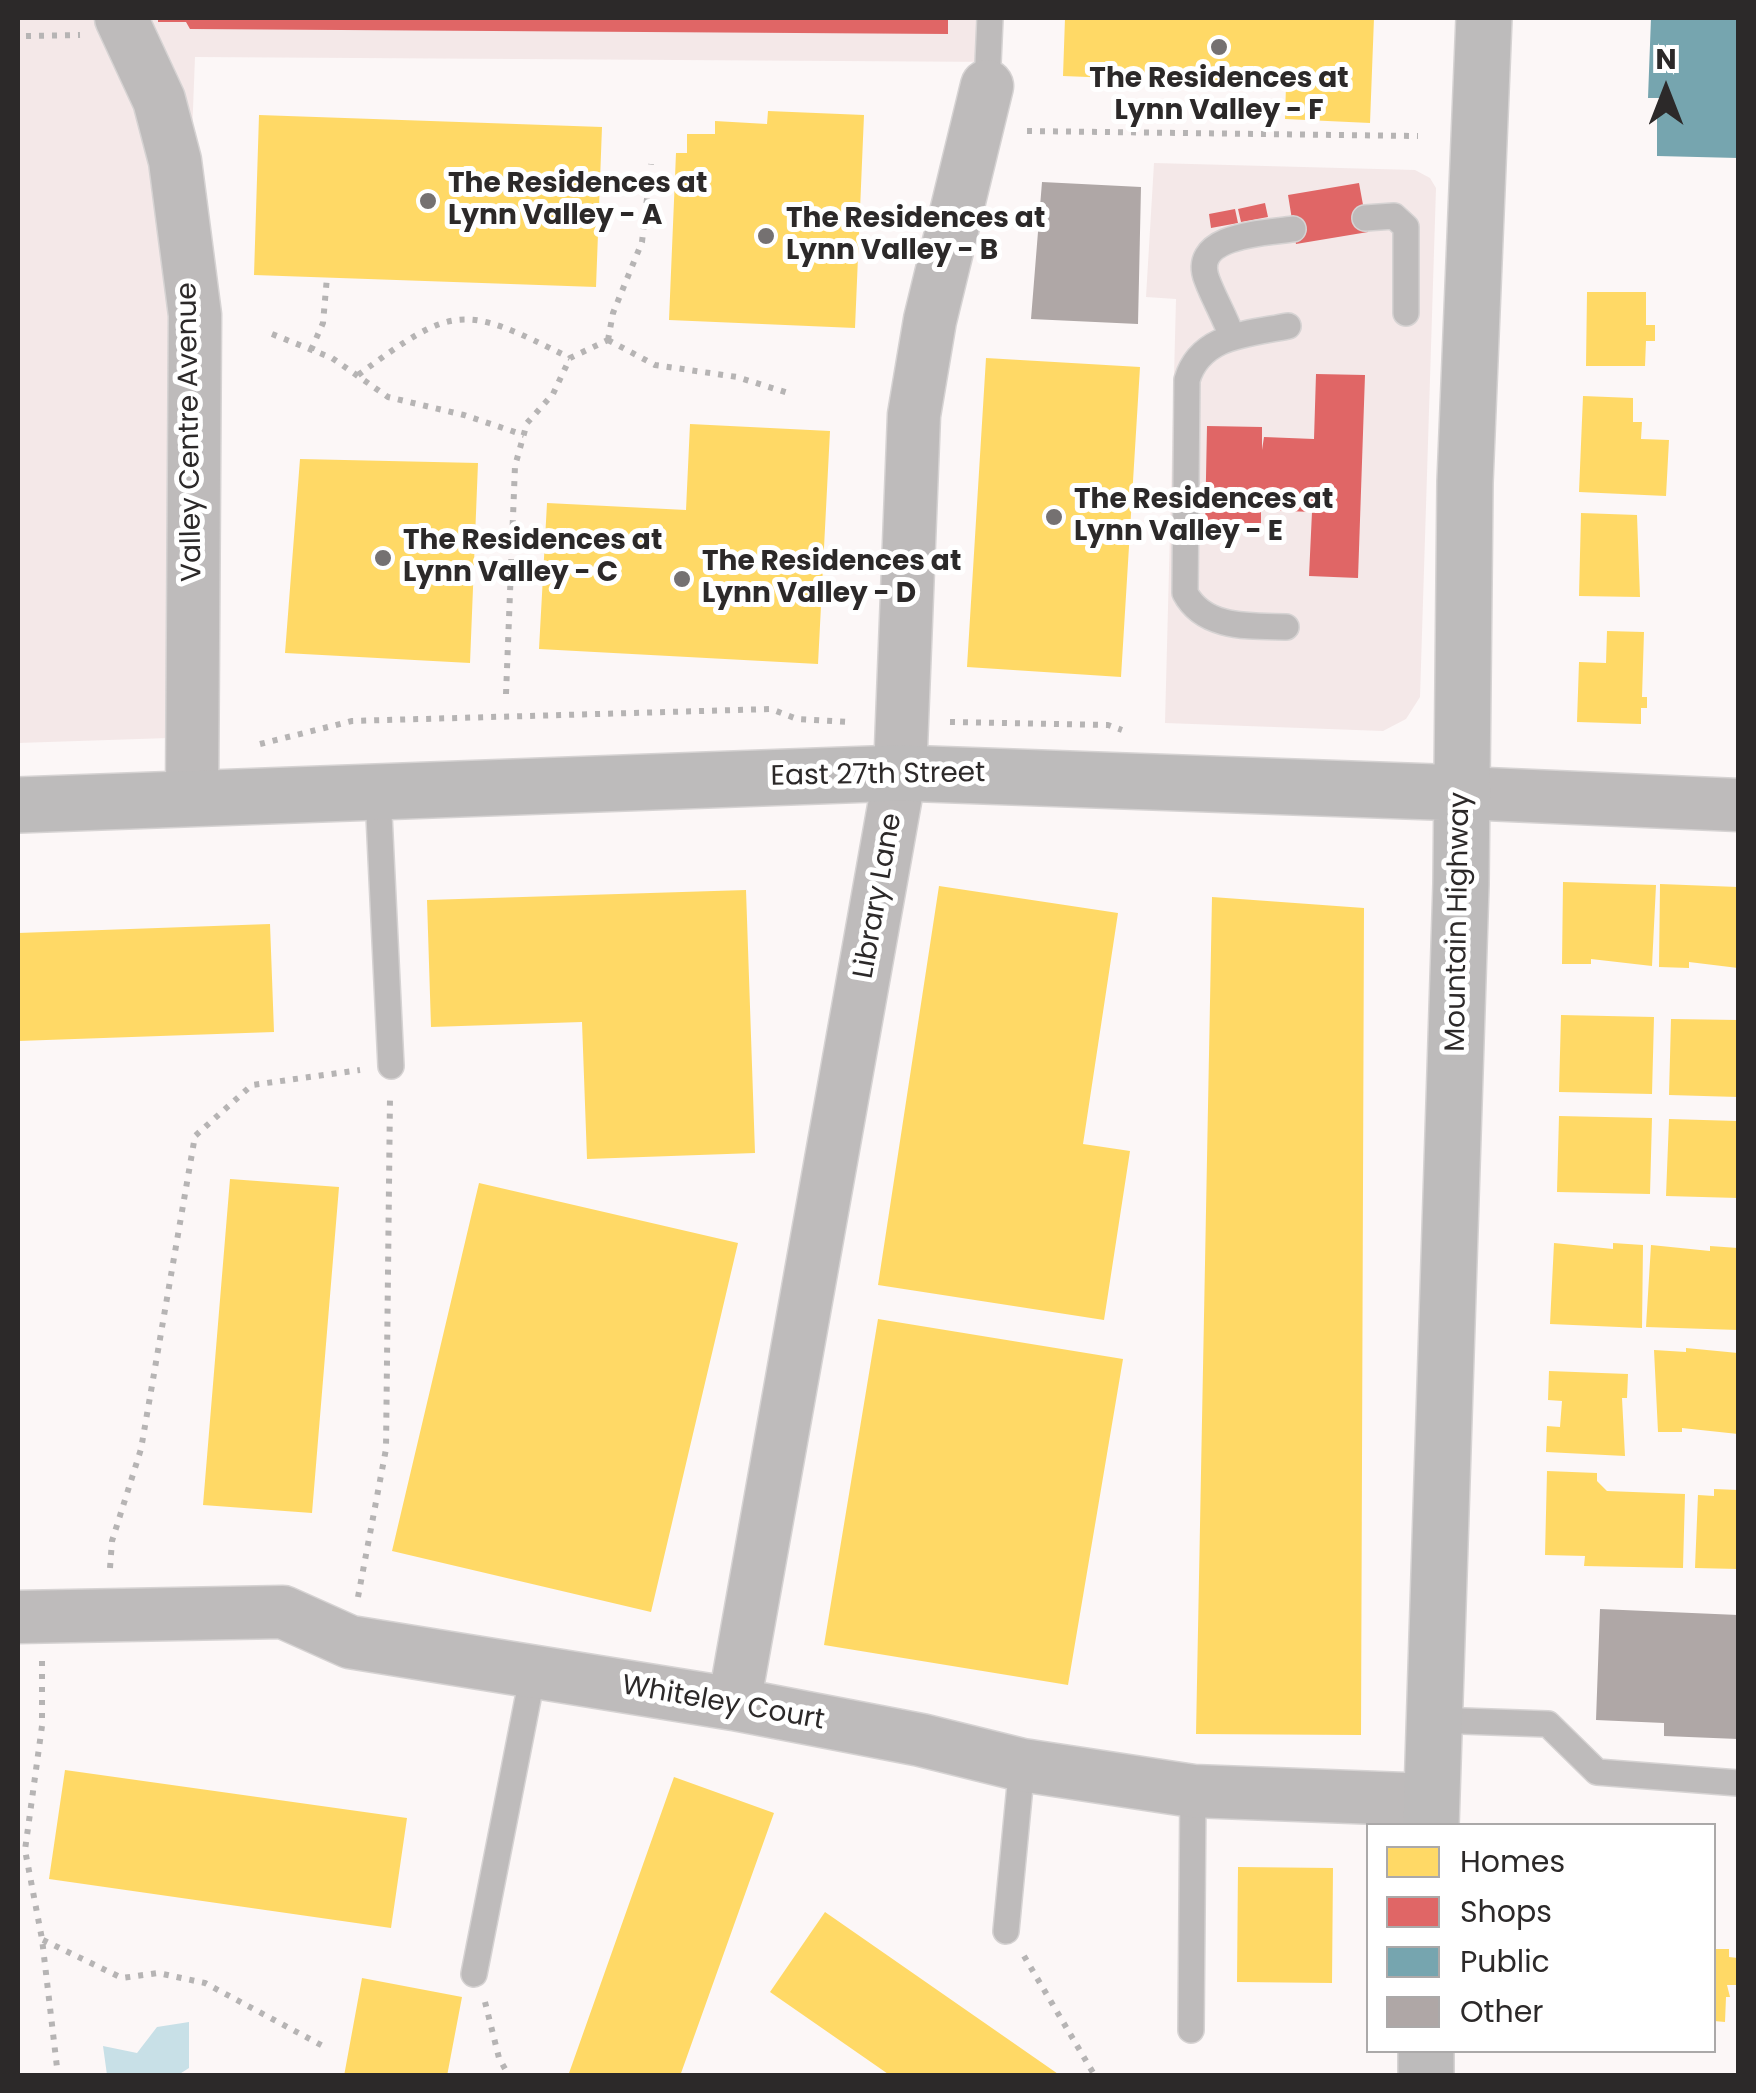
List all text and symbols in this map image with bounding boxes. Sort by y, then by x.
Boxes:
marker: The Residences at Lynn Valley - F [1208,36,1230,58]
north arrow [1616,40,1716,140]
text: N [1655,40,1677,79]
place label: The Residences at Lynn Valley - F [1089,63,1349,129]
place label: The Residences at Lynn Valley - A [448,168,707,234]
marker: The Residences at Lynn Valley - A [417,190,439,212]
place label: The Residences at Lynn Valley - B [786,203,1045,269]
marker: The Residences at Lynn Valley - B [755,225,777,247]
street label: Valley Centre Avenue [172,282,210,582]
place label: The Residences at Lynn Valley - E [1074,484,1333,550]
marker: The Residences at Lynn Valley - E [1043,506,1065,528]
place label: The Residences at Lynn Valley - C [403,525,662,591]
place label: The Residences at Lynn Valley - D [702,546,961,612]
marker: The Residences at Lynn Valley - C [372,547,394,569]
marker: The Residences at Lynn Valley - D [671,568,693,590]
street label: East 27th Street [770,757,986,795]
street label: Mountain Highway [1440,792,1478,1052]
street label: Library Lane [848,811,910,981]
street label: Whiteley Court [619,1670,827,1738]
legend [1366,1823,1716,2053]
text: Homes [1460,1840,1565,1883]
text: Shops [1460,1890,1552,1933]
text: Public [1460,1940,1550,1983]
text: Other [1460,1990,1544,2033]

